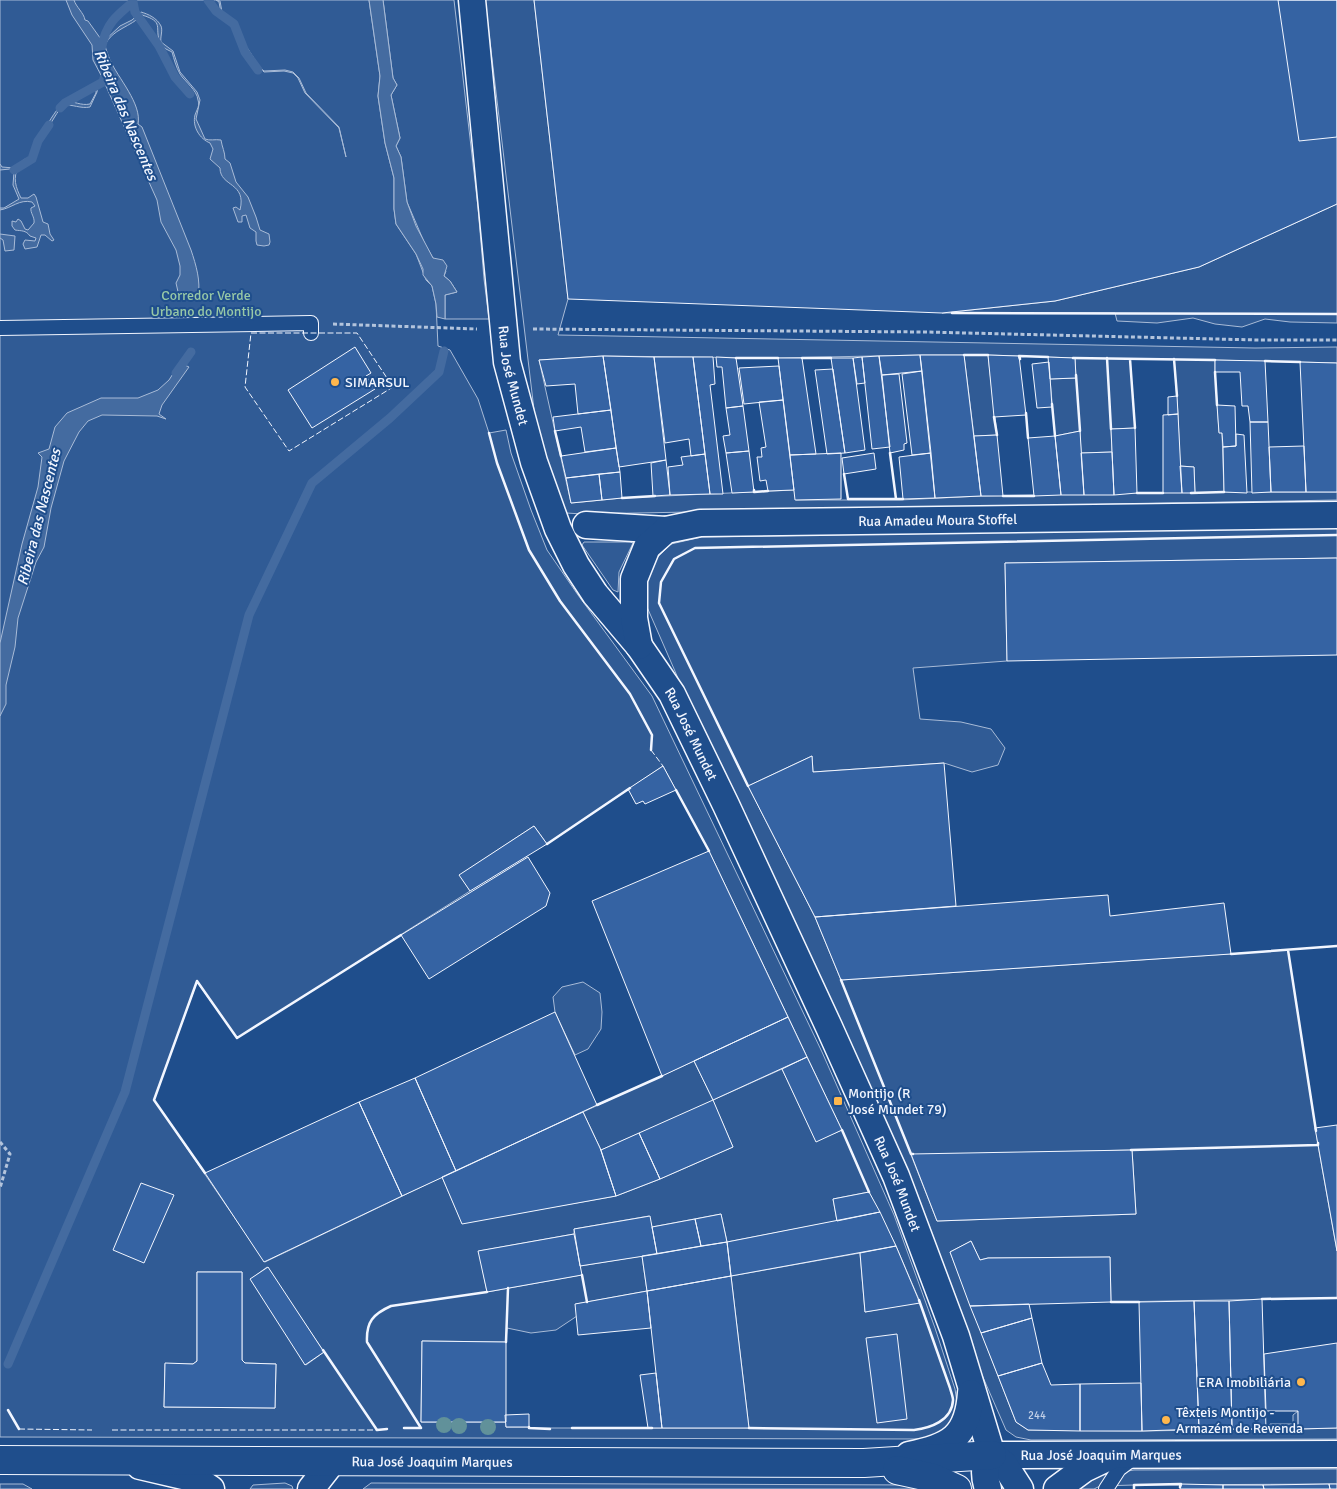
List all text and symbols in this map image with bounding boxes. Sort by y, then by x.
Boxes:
water label: Ribeira das Nascentes [90,47,162,185]
park label: Corredor Verde Urbano do Montijo [151,287,261,320]
street label: Rua José Mundet [495,325,532,427]
place label: SIMARSUL [345,374,409,391]
marker: SIMARSUL [329,376,341,388]
water label: Ribeira das Nascentes [13,445,65,587]
street label: Rua Amadeu Moura Stoffel [858,511,1018,530]
street label: Rua José Mundet [661,684,721,783]
place label: Montijo (R José Mundet 79) [848,1085,947,1118]
marker: Montijo (R José Mundet 79) [832,1095,844,1107]
street label: Rua José Mundet [871,1133,925,1234]
place label: ERA Imobiliária [1198,1374,1291,1391]
marker: ERA Imobiliária [1295,1376,1307,1388]
place label: Têxteis Montijo - Armazém de Revenda [1176,1404,1303,1437]
house number: 244 [1028,1409,1046,1422]
marker: Têxteis Montijo - Armazém de Revenda [1160,1414,1172,1426]
street label: Rua José Joaquim Marques [1020,1446,1182,1463]
street label: Rua José Joaquim Marques [351,1453,513,1470]

